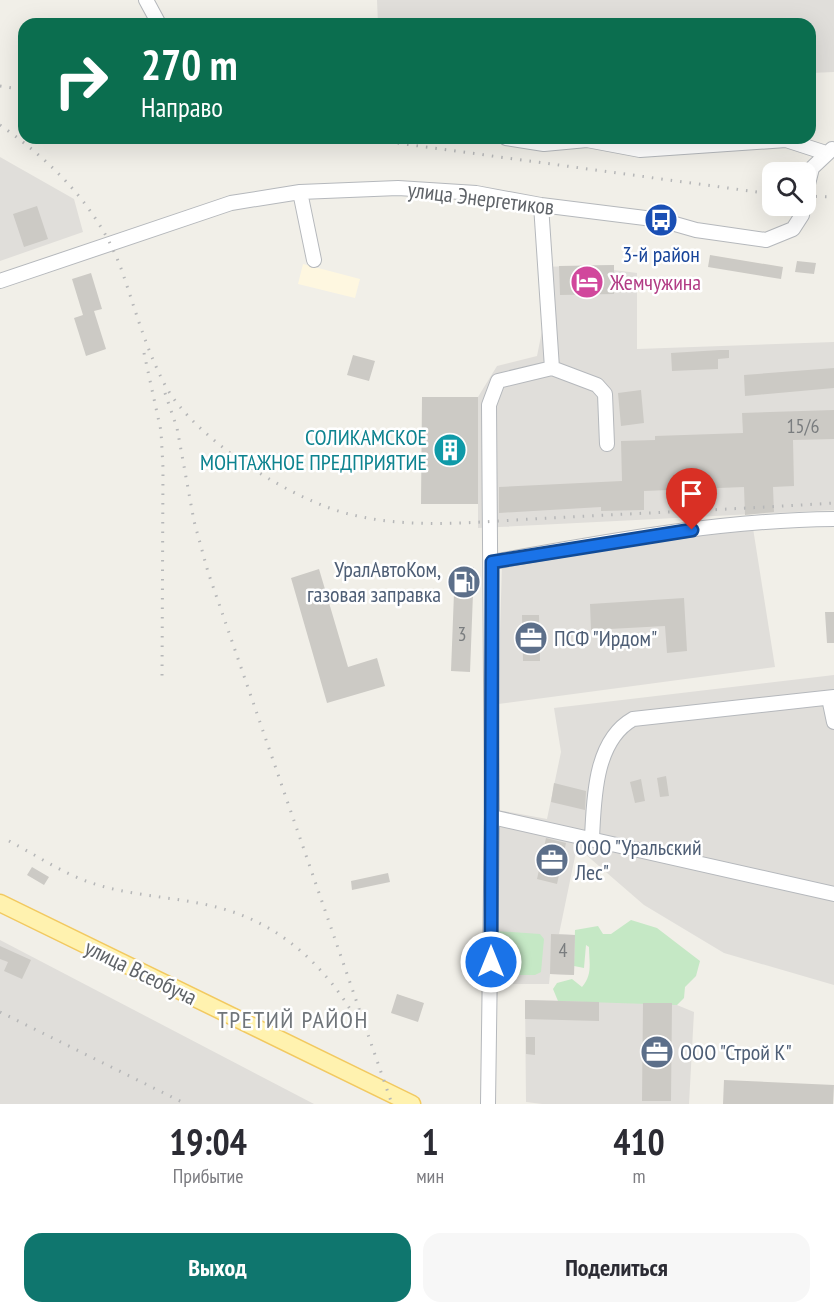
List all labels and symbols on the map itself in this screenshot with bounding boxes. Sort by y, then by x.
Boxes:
street label: улица Энергетиков [406,175,556,221]
bus stop icon: 3-й район [643,202,679,238]
place label: 3-й район [622,240,700,268]
hotel icon: Жемчужина [569,264,605,300]
place label: Жемчужина [609,268,701,296]
house number: 15/6 [787,413,819,439]
place label: СОЛИКАМСКОЕ МОНТАЖНОЕ ПРЕДПРИЯТИЕ [200,423,427,476]
building icon: СОЛИКАМСКОЕ МОНТАЖНОЕ ПРЕДПРИЯТИЕ [432,432,468,468]
pin [666,468,717,530]
place label: УралАвтоКом, газовая заправка [307,555,441,608]
fuel station icon: УралАвтоКом, газовая заправка [446,564,482,600]
office icon: ПСФ "Ирдом" [513,620,549,656]
house number: 3 [458,621,467,647]
place label: ПСФ "Ирдом" [554,624,657,652]
place label: ООО "Уральский Лес" [574,833,702,886]
office icon: ООО "Уральский Лес" [534,842,570,878]
position arrow [459,930,523,994]
street label: улица Всеобуча [80,933,202,1011]
house number: 4 [559,937,568,963]
district label: ТРЕТИЙ РАЙОН [217,1004,369,1035]
office icon: ООО "Строй К" [639,1034,675,1070]
place label: ООО "Строй К" [680,1038,792,1066]

